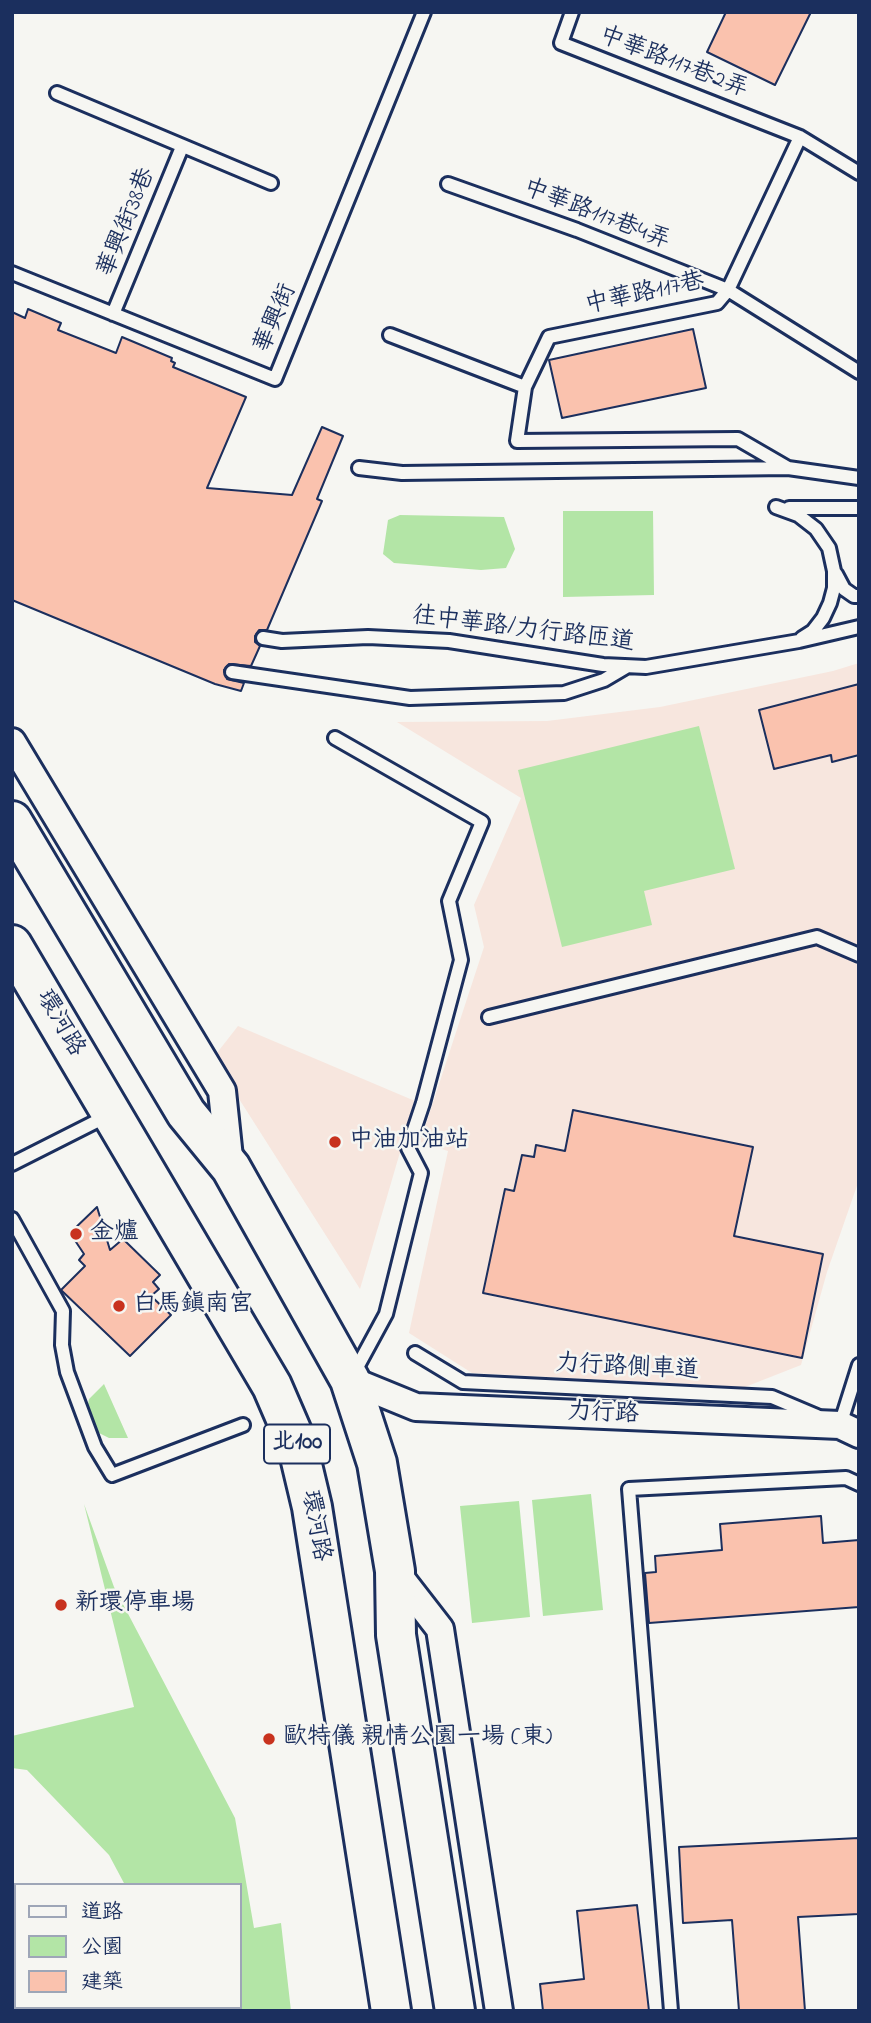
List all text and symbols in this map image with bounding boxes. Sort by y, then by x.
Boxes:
street label: 中華路117巷2弄 [595,22,751,106]
street label: 華興街38巷 [93,164,163,282]
street label: 中華路117巷4弄 [518,175,674,257]
street label: 中華路117巷 [583,268,707,322]
street label: 華興街 [250,280,304,358]
street label: 往中華路/力行路匝道 [410,603,636,659]
street label: 環河路 [29,986,89,1062]
place label: 中油加油站 [349,1128,469,1156]
marker: 中油加油站 [327,1134,343,1150]
place label: 金爐 [90,1220,138,1248]
marker: 金爐 [68,1226,84,1242]
place label: 白馬鎮南宮 [133,1292,253,1320]
marker: 白馬鎮南宮 [111,1298,127,1314]
street label: 力行路側車道 [554,1351,700,1387]
street label: 力行路 [567,1399,639,1431]
road number: 北100 [264,1424,330,1464]
street label: 環河路 [294,1488,334,1564]
place label: 新環停車場 [75,1591,195,1619]
marker: 新環停車場 [53,1597,69,1613]
place label: 歐特儀 親情公園一場 (東) [283,1725,552,1753]
marker: 歐特儀 親情公園一場 (東) [261,1731,277,1747]
legend [14,1883,242,2009]
text: 道路 [81,1898,123,1928]
text: 公園 [81,1933,123,1963]
text: 建築 [81,1968,123,1998]

